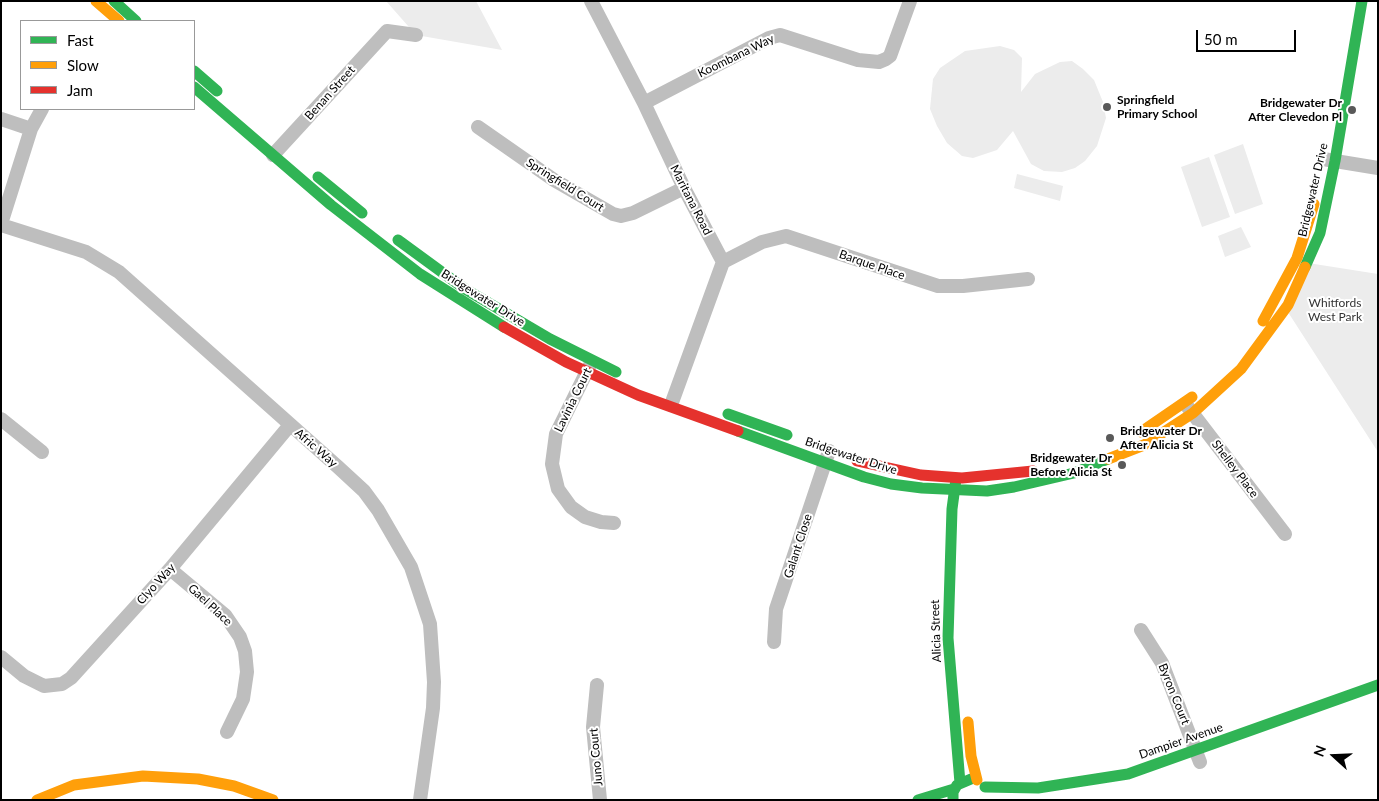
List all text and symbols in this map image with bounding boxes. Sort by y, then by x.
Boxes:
legend [20,20,195,110]
scale bar [1199,20,1299,52]
text: 50 m [1204,30,1238,48]
text: Fast [67,31,94,49]
street label: Koombana Way [695,31,777,81]
text: Slow [67,56,99,74]
street label: Benan Street [302,63,358,123]
text: Jam [67,81,93,99]
place label: Springfield Primary School [1117,93,1198,121]
place label: Bridgewater Dr After Clevedon Pl [1248,96,1342,124]
marker: Springfield Primary School [1101,101,1113,113]
marker: Bridgewater Dr After Clevedon Pl [1346,104,1358,116]
street label: Bridgewater Drive [1295,142,1331,238]
street label: Springfield Court [523,155,607,215]
street label: Maritana Road [667,163,715,237]
street label: Barque Place [837,247,907,283]
street label: Bridgewater Drive [439,266,527,330]
park label: Whitfords West Park [1308,296,1362,324]
street label: Lavinia Court [551,366,595,434]
place label: Bridgewater Dr After Alicia St [1120,424,1202,452]
street label: Afric Way [292,426,340,470]
marker: Bridgewater Dr After Alicia St [1104,432,1116,444]
street label: Bridgewater Drive [803,434,899,478]
street label: Shelley Place [1209,437,1261,501]
place label: Bridgewater Dr Before Alicia St [1030,451,1112,479]
marker: Bridgewater Dr Before Alicia St [1116,459,1128,471]
street label: Galant Close [781,512,815,580]
street label: Clyo Way [134,560,178,608]
street label: Gael Place [185,581,235,629]
street label: Alicia Street [928,599,944,663]
street label: Byron Court [1155,661,1193,727]
street label: Dampier Avenue [1137,720,1225,762]
street label: Juno Court [586,727,606,787]
north arrow [1309,731,1359,781]
text: N [1310,743,1329,759]

